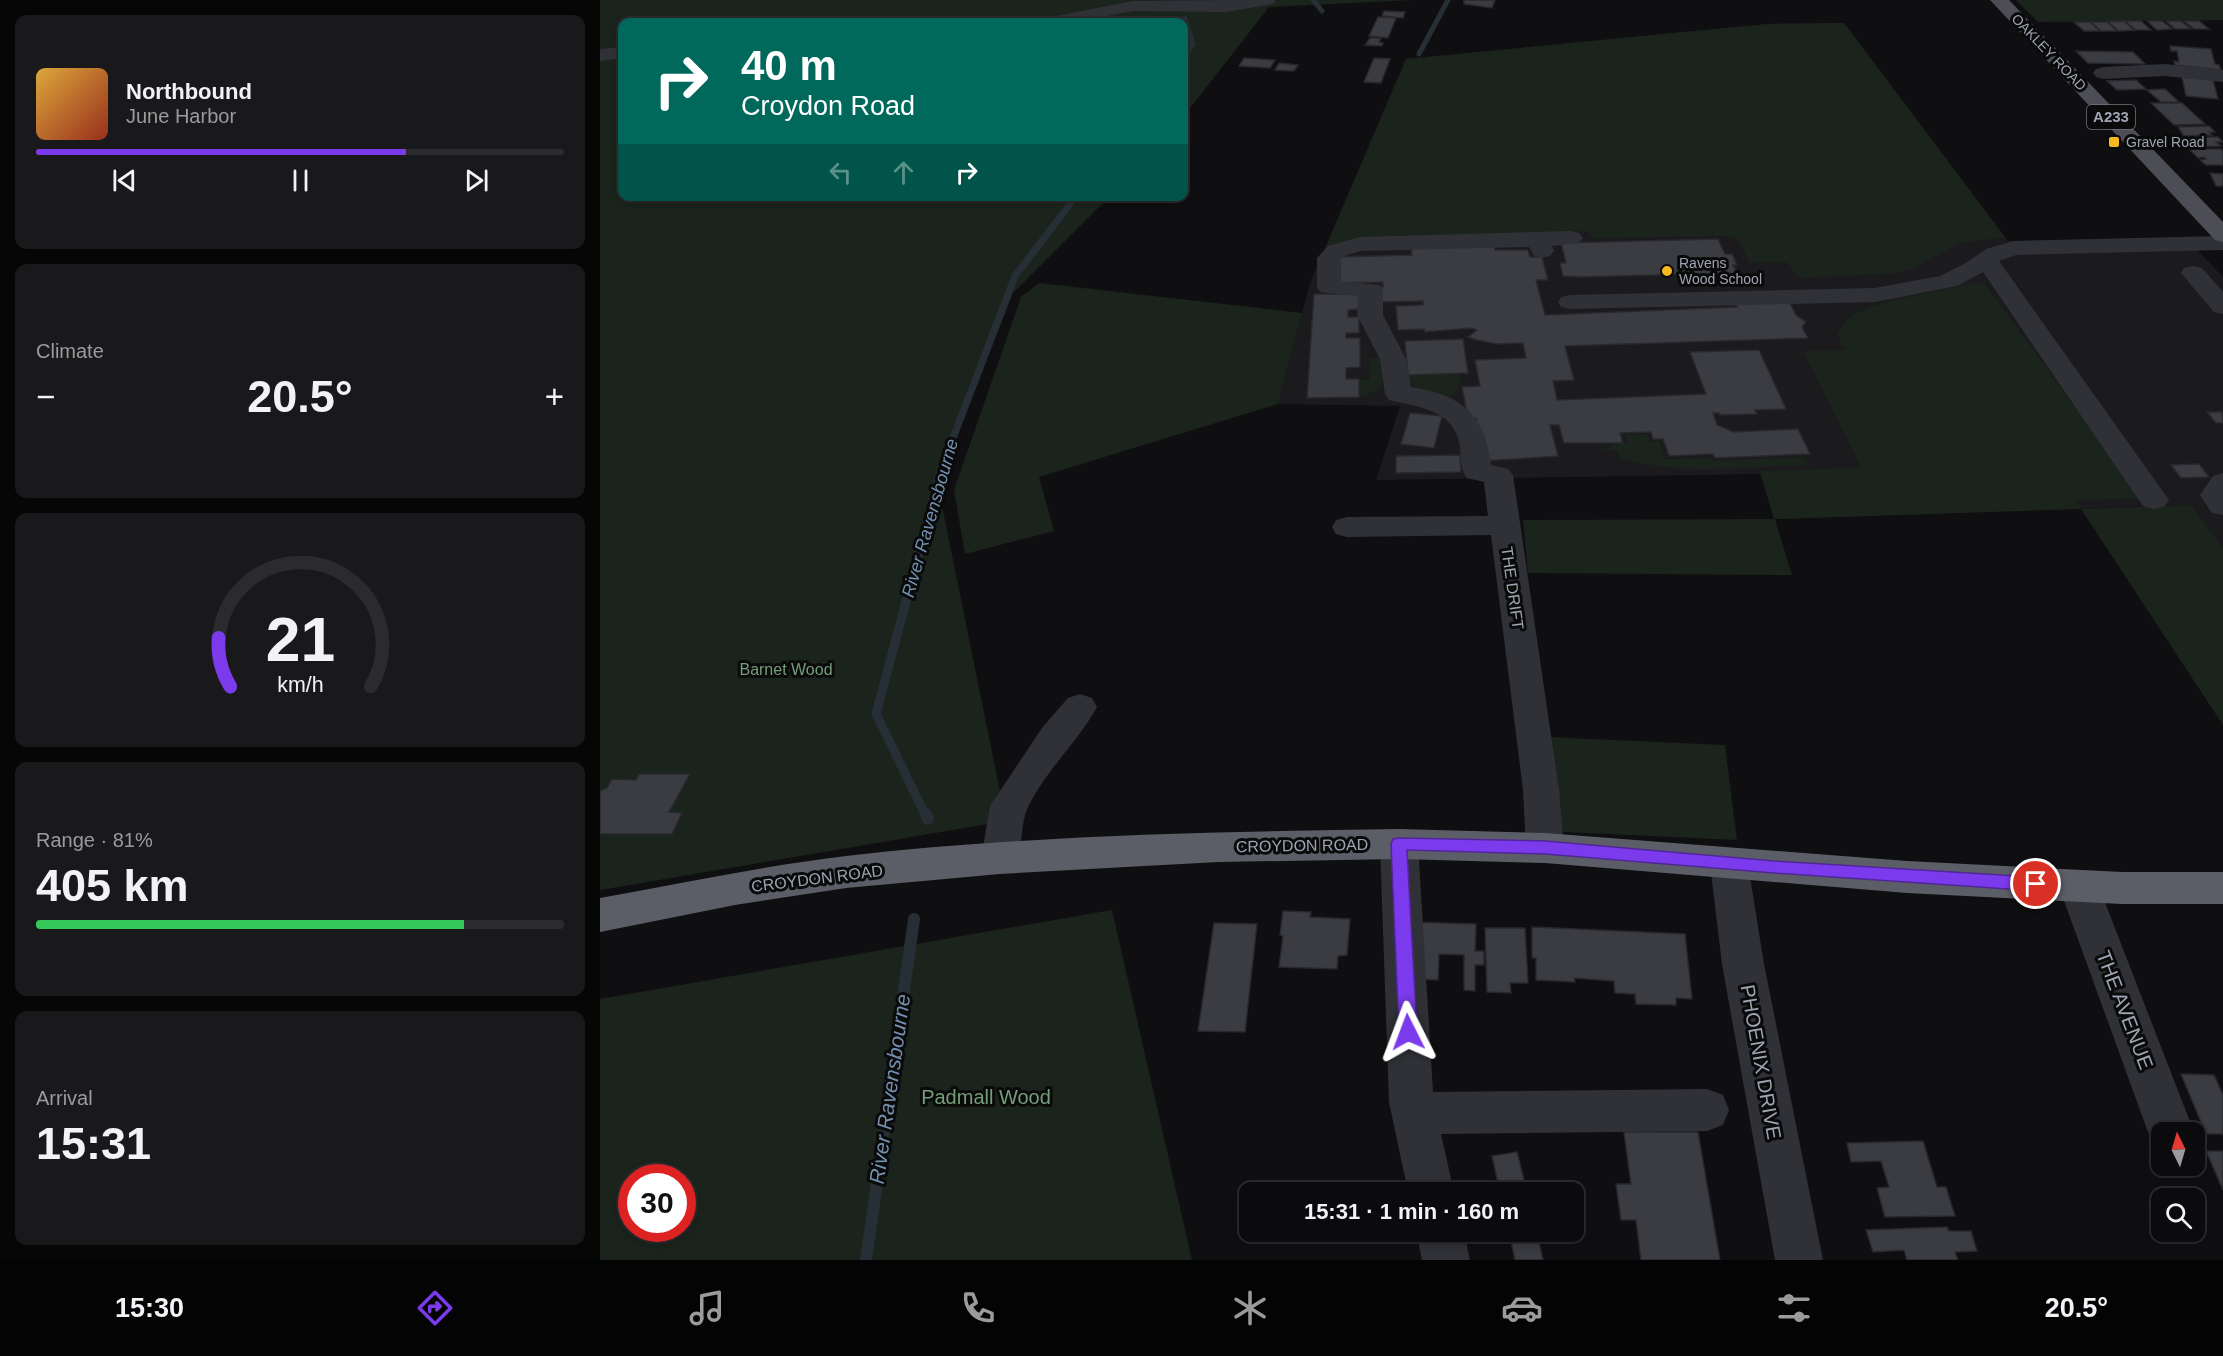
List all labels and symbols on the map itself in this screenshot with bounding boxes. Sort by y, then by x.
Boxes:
street label: OAKLEY ROAD [2008,10,2090,94]
road number: A233 [2087,105,2135,129]
place label: Gravel Road [2126,134,2205,150]
marker: Gravel Road [2107,135,2121,149]
place label: Ravens Wood School [1679,255,1762,287]
marker: Ravens Wood School [1660,264,1674,278]
water label: River Ravensbourne [898,436,962,600]
street label: THE DRIFT [1498,546,1527,631]
park label: Barnet Wood [739,661,833,678]
street label: CROYDON ROAD [1236,836,1368,855]
pin [2010,858,2061,909]
street label: CROYDON ROAD [750,862,884,895]
street label: THE AVENUE [2092,948,2158,1072]
street label: PHOENIX DRIVE [1737,983,1785,1141]
water label: River Ravensbourne [865,993,914,1185]
position arrow [1376,1000,1440,1064]
park label: Padmall Wood [921,1086,1051,1108]
north arrow [2151,1122,2205,1176]
speed limit sign: 30 [618,1164,696,1242]

